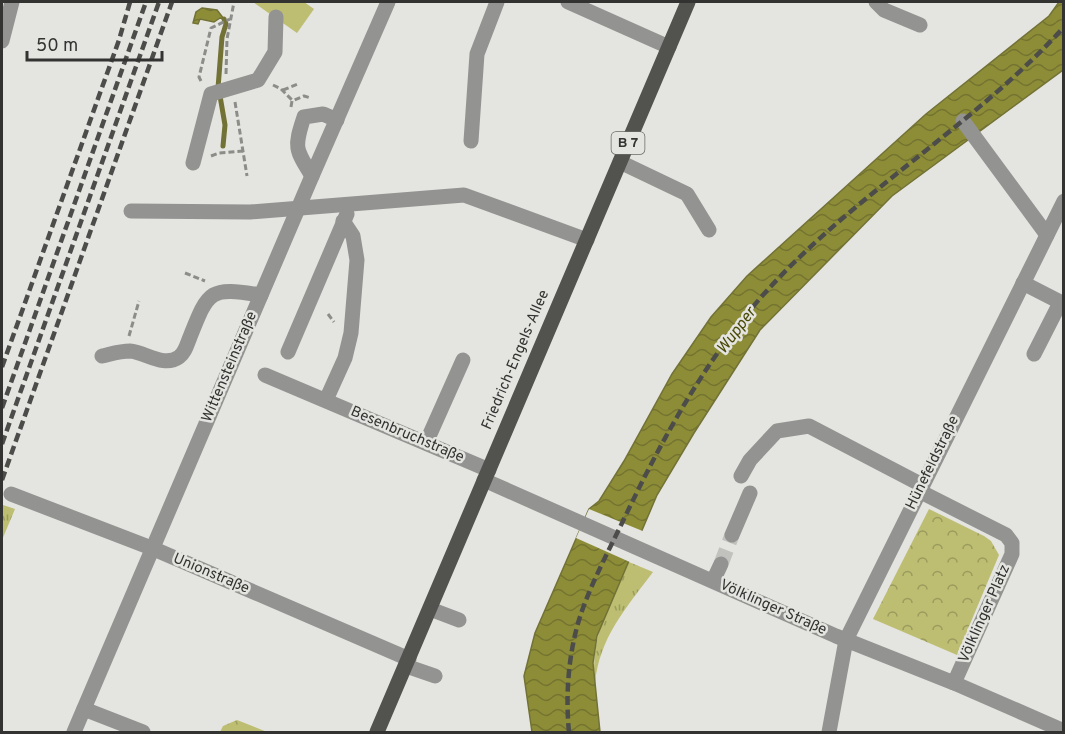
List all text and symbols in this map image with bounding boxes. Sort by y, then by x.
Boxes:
scale bar [27,24,162,62]
text: 50 m [36,35,78,58]
road number: B 7 [612,132,644,154]
street label: Friedrich-Engels-Allee [478,287,554,433]
water label: Wupper [713,302,762,358]
street label: Wittensteinstraße [198,309,262,425]
street label: Besenbruchstraße [347,403,467,467]
street label: Hünefeldstraße [902,413,964,513]
street label: Unionstraße [170,549,252,599]
street label: Völklinger Platz [955,562,1015,666]
street label: Völklinger Straße [716,576,830,640]

